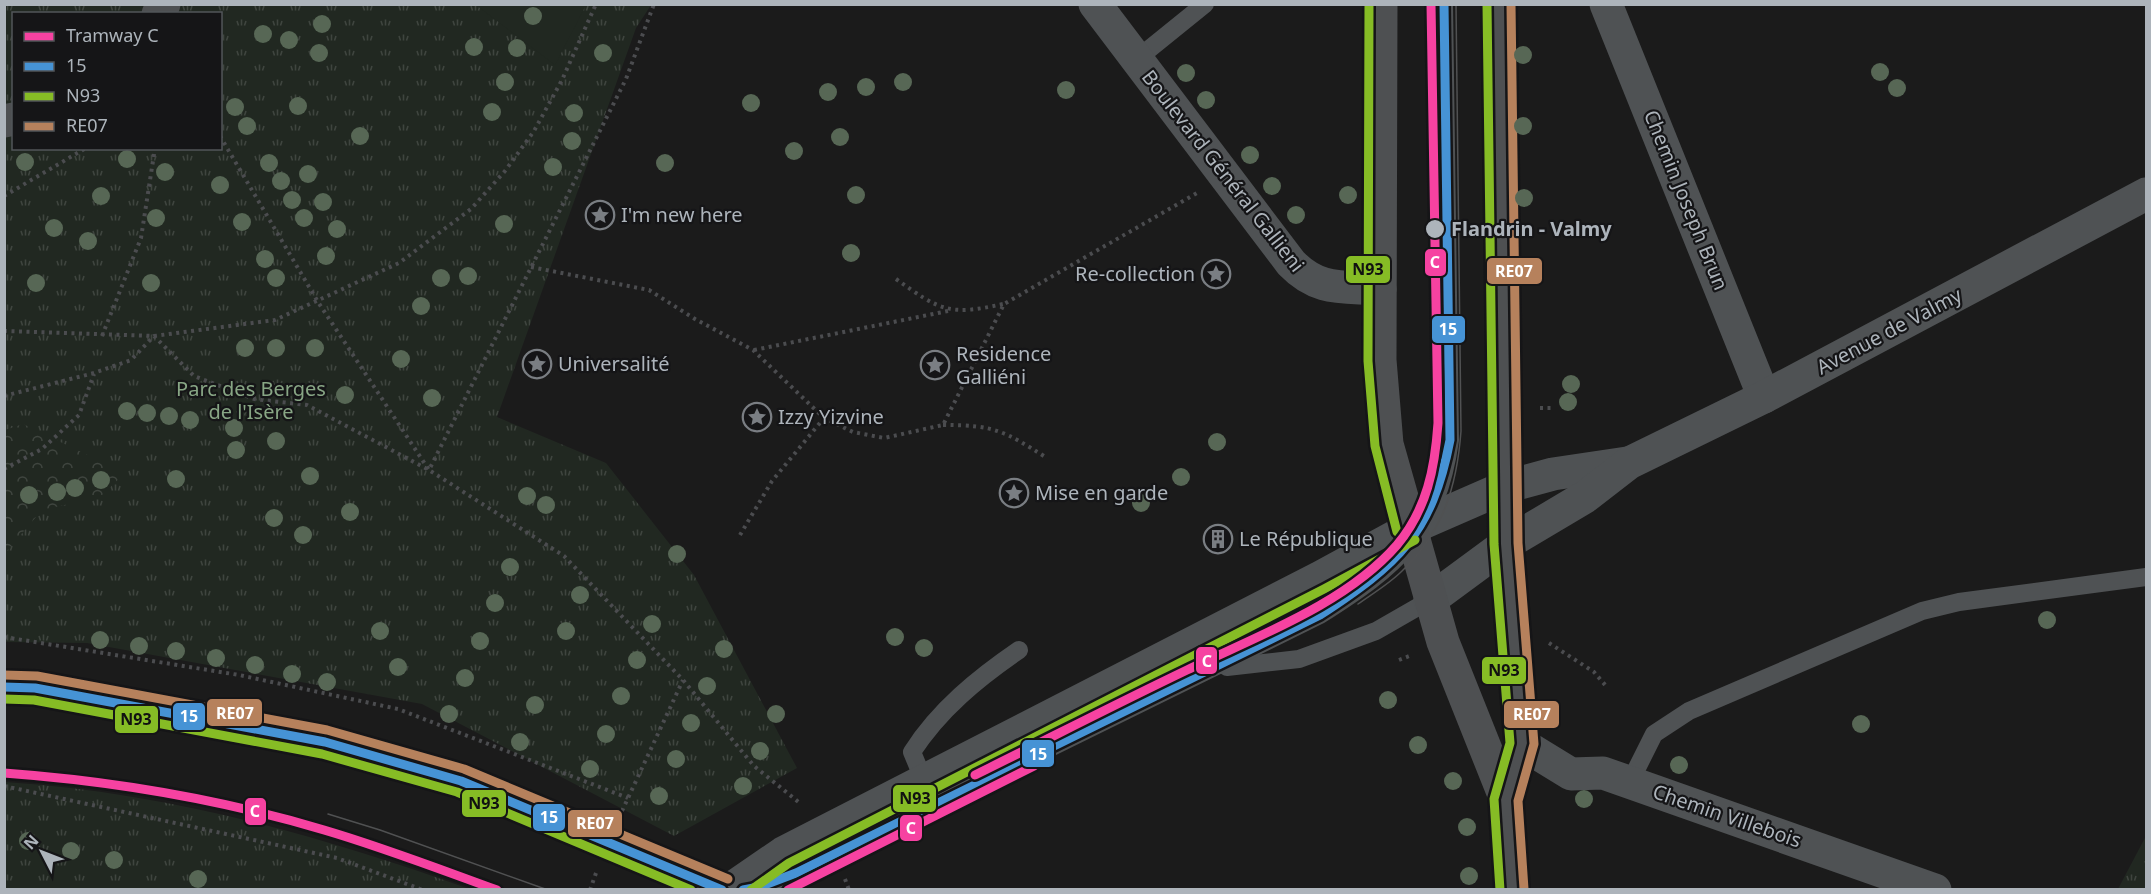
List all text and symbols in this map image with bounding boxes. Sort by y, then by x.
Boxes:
legend [12,12,222,150]
text: Tramway C [66,23,159,47]
text: 15 [66,53,87,77]
street label: Boulevard Général Gallieni [1136,64,1311,277]
text: N93 [66,83,100,107]
street label: Chemin Joseph Brun [1638,106,1735,294]
text: RE07 [66,113,108,137]
place icon: I'm new here [584,199,616,231]
place label: I'm new here [621,201,743,228]
place label: Flandrin - Valmy [1451,215,1612,242]
marker: Flandrin - Valmy [1424,218,1446,240]
line badge: C [1424,248,1447,277]
text: C [1430,251,1440,273]
line badge: N93 [1345,255,1391,284]
line badge: RE07 [1486,257,1543,285]
place icon: Re-collection [1200,258,1232,290]
text: N93 [1352,258,1384,280]
place label: Re-collection [1075,260,1195,287]
text: RE07 [1495,260,1533,282]
street label: Avenue de Valmy [1811,280,1967,380]
line badge: 15 [1431,315,1466,344]
text: 15 [1439,318,1457,340]
place label: Residence Galliéni [956,340,1051,390]
place icon: Universalité [521,348,553,380]
place icon: Residence Galliéni [919,349,951,381]
place label: Universalité [558,350,669,377]
park label: Parc des Berges de l'Isère [176,375,326,425]
place icon: Izzy Yizvine [741,401,773,433]
place label: Izzy Yizvine [778,403,884,430]
place icon: Mise en garde [998,477,1030,509]
place label: Mise en garde [1035,479,1168,506]
building icon: Le République [1202,523,1234,555]
place label: Le République [1239,525,1373,552]
line badge: C [1195,646,1218,675]
text: C [1202,650,1212,672]
line badge: N93 [1481,656,1527,685]
text: N93 [1488,659,1520,681]
line badge: RE07 [206,698,263,727]
line badge: RE07 [1503,700,1560,729]
line badge: 15 [172,702,206,731]
text: RE07 [216,702,254,724]
text: RE07 [1513,703,1551,725]
line badge: N93 [114,705,159,734]
text: 15 [180,705,198,727]
text: N93 [120,708,152,730]
line badge: 15 [1021,739,1055,768]
text: 15 [1029,743,1047,765]
street label: Chemin Villebois [1649,777,1805,854]
line badge: N93 [892,784,937,813]
text: N93 [899,787,931,809]
line badge: N93 [461,789,507,818]
text: N93 [468,792,500,814]
line badge: C [244,797,267,826]
text: C [250,800,260,822]
line badge: 15 [532,803,566,832]
text: 15 [540,806,558,828]
line badge: RE07 [567,809,623,838]
text: RE07 [576,812,614,834]
line badge: C [899,814,923,842]
text: C [906,817,916,839]
north arrow [12,822,72,882]
text: N [18,830,43,854]

